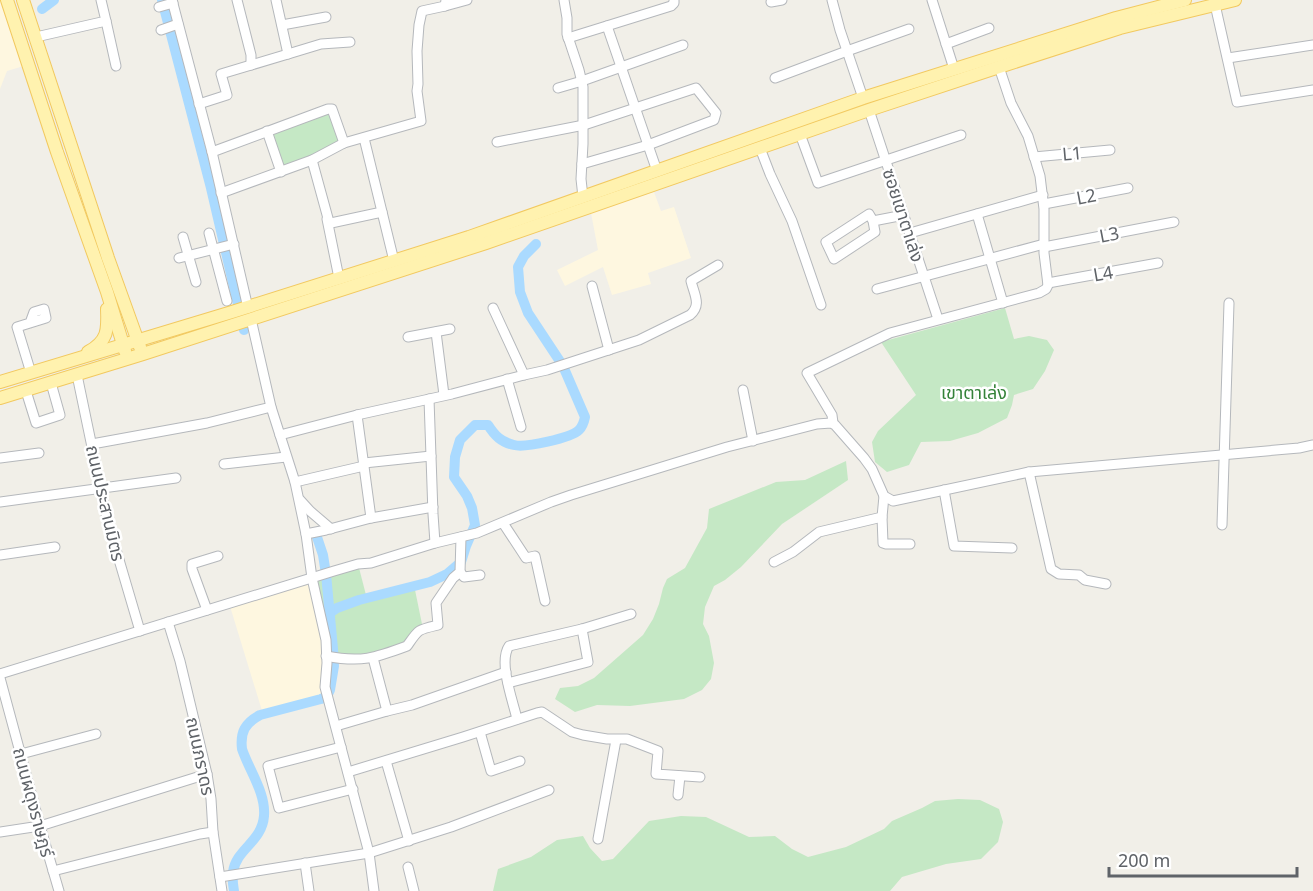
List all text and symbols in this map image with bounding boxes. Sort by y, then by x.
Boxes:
street label: L1 [1061,140,1083,166]
street label: ซอยเขาตาเล่ง [878,165,930,265]
street label: L2 [1074,182,1098,210]
street label: L3 [1097,220,1121,248]
street label: L4 [1091,259,1115,287]
park label: เขาตาเล่ง [941,380,1007,404]
street label: ถนนประสานมิตร [81,443,131,564]
street label: ถนนภราดร [181,715,221,798]
street label: ถนนผดุงราษฎร์ [8,745,60,860]
scale bar [1109,840,1296,878]
text: 200 m [1118,848,1170,872]

